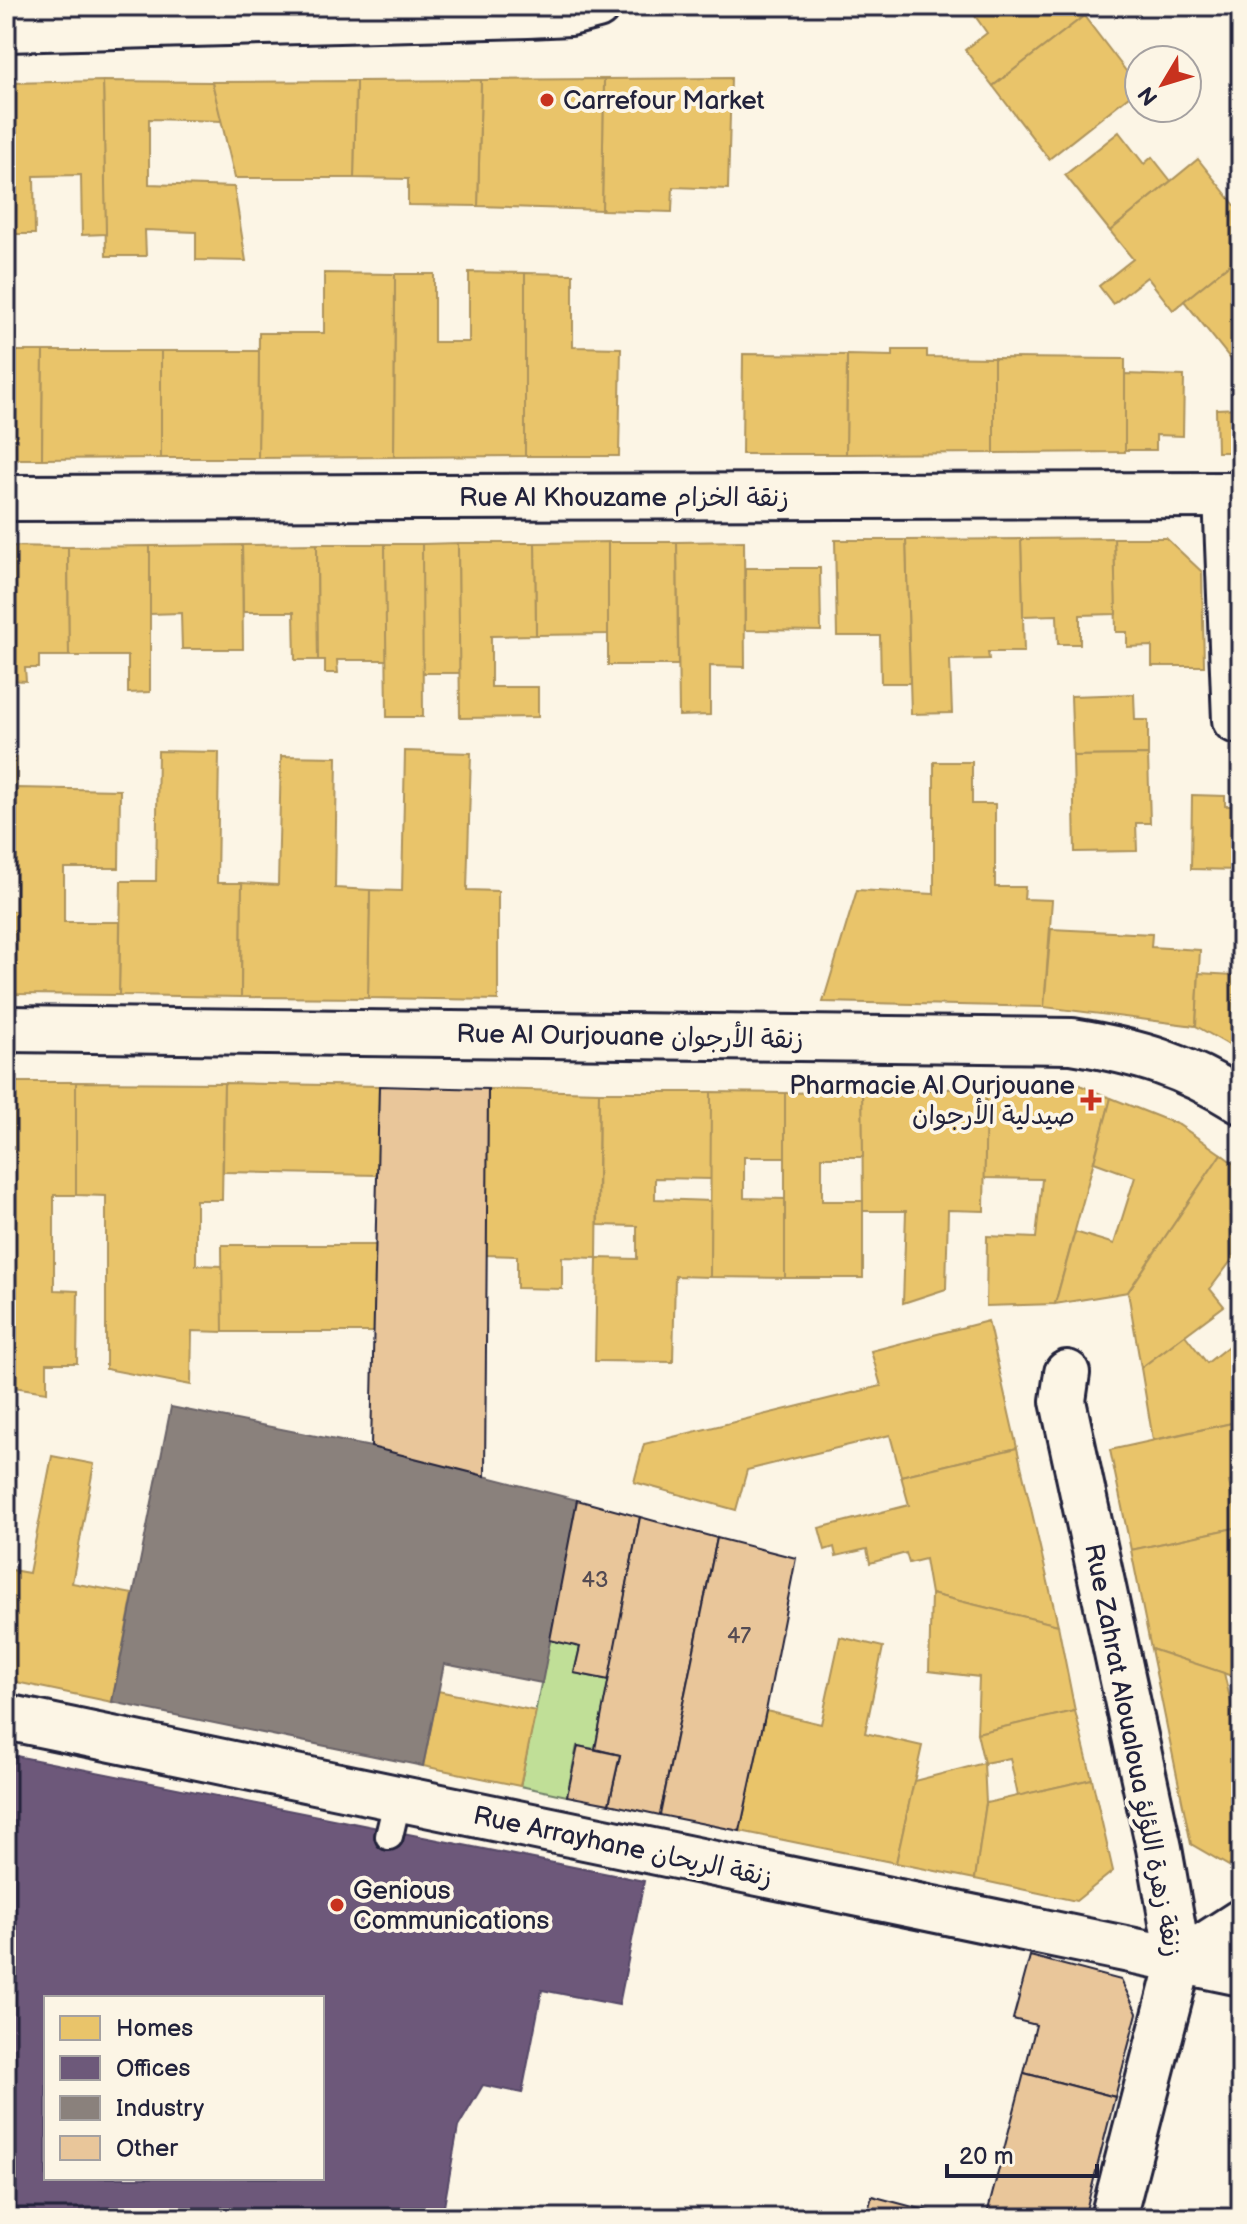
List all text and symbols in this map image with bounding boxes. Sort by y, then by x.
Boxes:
north arrow [1123,44,1203,124]
text: N [1133,81,1164,110]
place label: Carrefour Market [563,86,765,117]
marker: Carrefour Market [538,91,556,109]
street label: Rue Al Khouzame زنقة الخزام [459,483,789,517]
street label: Rue Al Ourjouane زنقة الأرجوان [456,1015,804,1056]
place label: Pharmacie Al Ourjouane صيدلية الأرجوان [789,1071,1075,1132]
marker: Pharmacie Al Ourjouane صيدلية الأرجوان [1082,1091,1100,1109]
street label: Rue Zahrat Aloualoua زنقة زهرة اللؤلؤ [1077,1541,1188,1960]
house number: 43 [582,1567,608,1594]
house number: 47 [727,1623,751,1650]
street label: Rue Arrayhane زنقة الريحان [470,1801,775,1894]
place label: Genious Communications [353,1876,549,1937]
marker: Genious Communications [328,1896,346,1914]
legend [44,1996,324,2180]
text: Homes [116,2014,193,2043]
text: Offices [116,2054,190,2083]
text: Industry [116,2094,204,2123]
scale bar [947,2128,1097,2178]
text: Other [116,2134,178,2163]
text: 20 m [959,2142,1014,2171]

